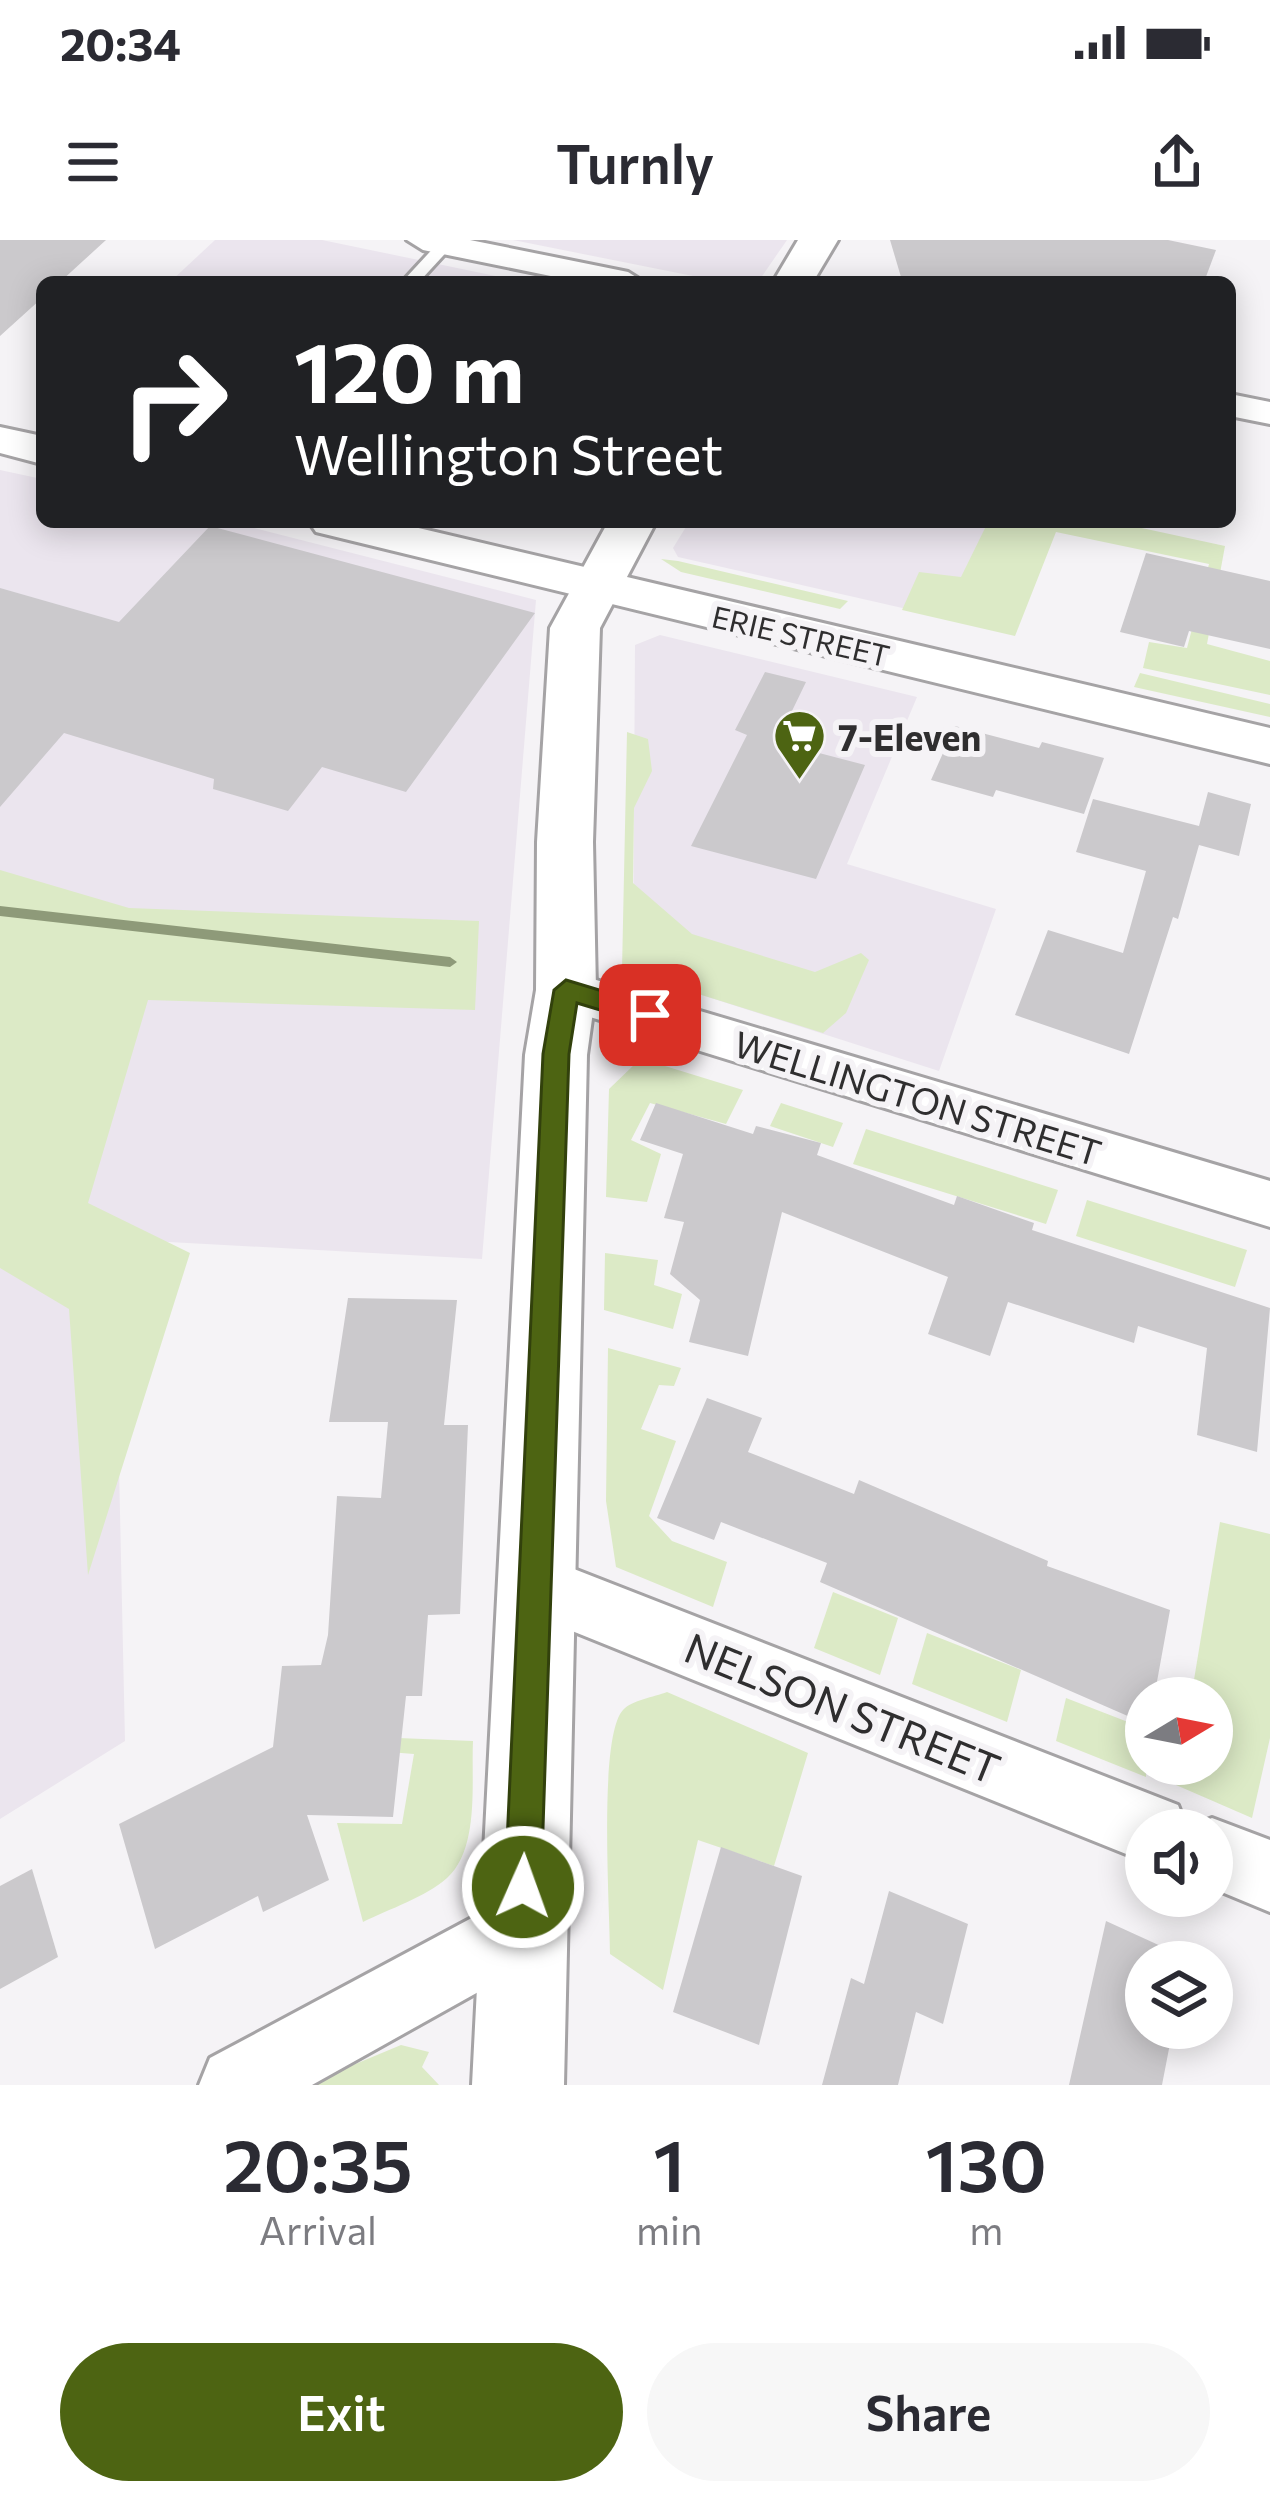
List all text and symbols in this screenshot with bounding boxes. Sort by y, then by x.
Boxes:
text: 20:34 [60,15,181,70]
icon: menu [60,129,126,195]
text: Turnly [556,129,714,195]
icon: share [1144,129,1210,195]
text: 120 m [294,318,524,420]
icon: right [96,324,252,480]
text: Wellington Street [294,420,723,486]
street label: ERIE STREET [709,597,893,673]
supermarket icon: 7-Eleven [771,708,827,782]
place label: 7-Eleven [838,714,981,758]
pin [599,964,701,1066]
icon: arrive [617,982,683,1048]
street label: WELLINGTON STREET [729,1020,1107,1174]
street label: NELSON STREET [678,1620,1008,1794]
north arrow [1125,1677,1233,1785]
map controls [1125,1677,1233,2049]
button: sound [1125,1809,1233,1917]
position arrow [460,1824,586,1950]
button: layers [1125,1941,1233,2049]
text: 20:35 [223,2119,413,2207]
text: 1 [653,2119,685,2207]
text: 130 [926,2119,1047,2207]
text: Arrival [259,2205,377,2253]
text: min [636,2205,702,2253]
text: m [969,2205,1003,2253]
button: Exit [60,2343,623,2481]
button: Share [647,2343,1210,2481]

